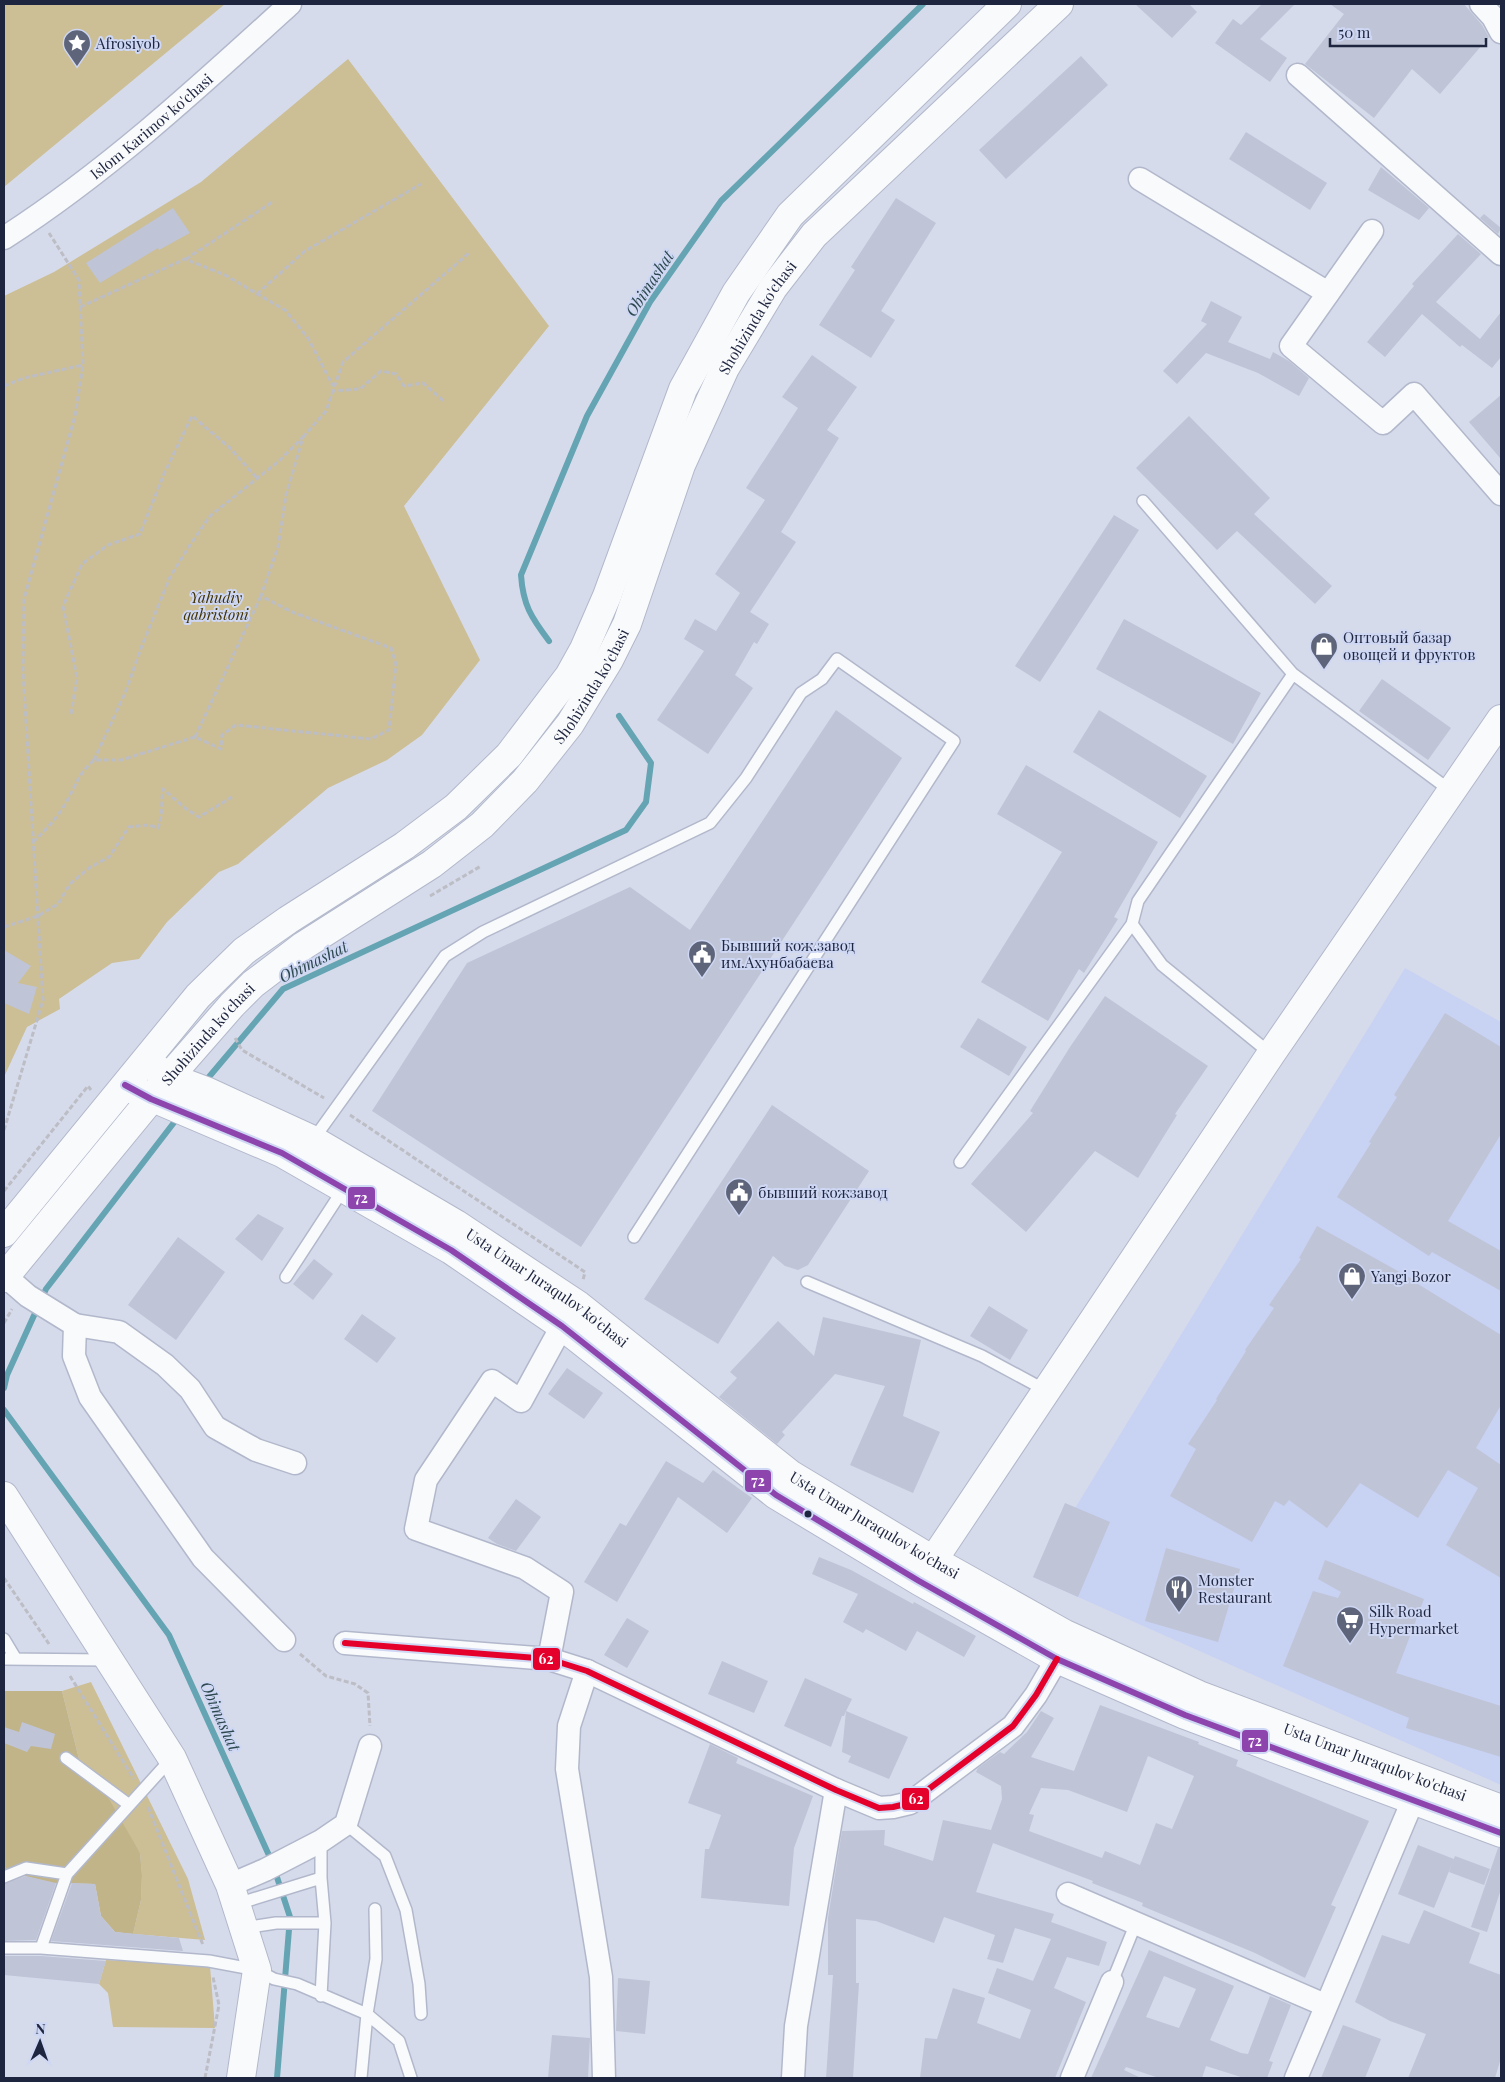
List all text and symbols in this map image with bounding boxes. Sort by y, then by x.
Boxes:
scale bar [1330,15,1486,47]
text: 50 m [1338,22,1371,42]
place icon: Afrosiyob [62,28,92,67]
place label: Afrosiyob [95,33,160,53]
street label: Islom Karimov ko'chasi [86,68,217,184]
water label: Obimashat [620,246,678,320]
street label: Shohizinda ko'chasi [713,256,801,377]
park label: Yahudiy qabristoni [183,587,249,624]
street label: Shohizinda ko'chasi [548,625,633,748]
place label: Оптовый базар овощей и фруктов [1343,627,1476,664]
shop icon: Оптовый базар овощей и фруктов [1309,631,1339,670]
water label: Obimashat [275,935,352,987]
place label: Бывший кож.завод им.Ахунбабаева [721,935,855,972]
public building icon: Бывший кож.завод им.Ахунбабаева [687,939,717,978]
street label: Shohizinda ko'chasi [156,978,259,1089]
public building icon: бывший кожзавод [724,1177,754,1216]
place label: бывший кожзавод [758,1182,888,1202]
line badge: 72 [347,1186,376,1210]
text: 72 [354,1188,368,1207]
street label: Usta Umar Juraqulov ko'chasi [462,1223,633,1352]
shop icon: Yangi Bozor [1337,1261,1367,1300]
place label: Yangi Bozor [1370,1266,1451,1286]
street label: Usta Umar Juraqulov ko'chasi [786,1466,964,1583]
line badge: 72 [744,1469,772,1493]
text: 72 [751,1471,765,1490]
unlabelled marker [803,1509,813,1519]
place label: Monster Restaurant [1198,1570,1273,1607]
restaurant icon: Monster Restaurant [1164,1574,1194,1613]
place label: Silk Road Hypermarket [1369,1601,1459,1638]
supermarket icon: Silk Road Hypermarket [1335,1605,1365,1644]
line badge: 62 [532,1647,561,1671]
text: 62 [538,1649,554,1668]
water label: Obimashat [196,1678,246,1755]
street label: Usta Umar Juraqulov ko'chasi [1281,1718,1470,1805]
line badge: 72 [1241,1729,1269,1753]
text: 72 [1248,1731,1262,1750]
line badge: 62 [901,1787,930,1811]
text: 62 [908,1789,924,1808]
north arrow [15,2017,65,2067]
text: N [35,2019,46,2038]

